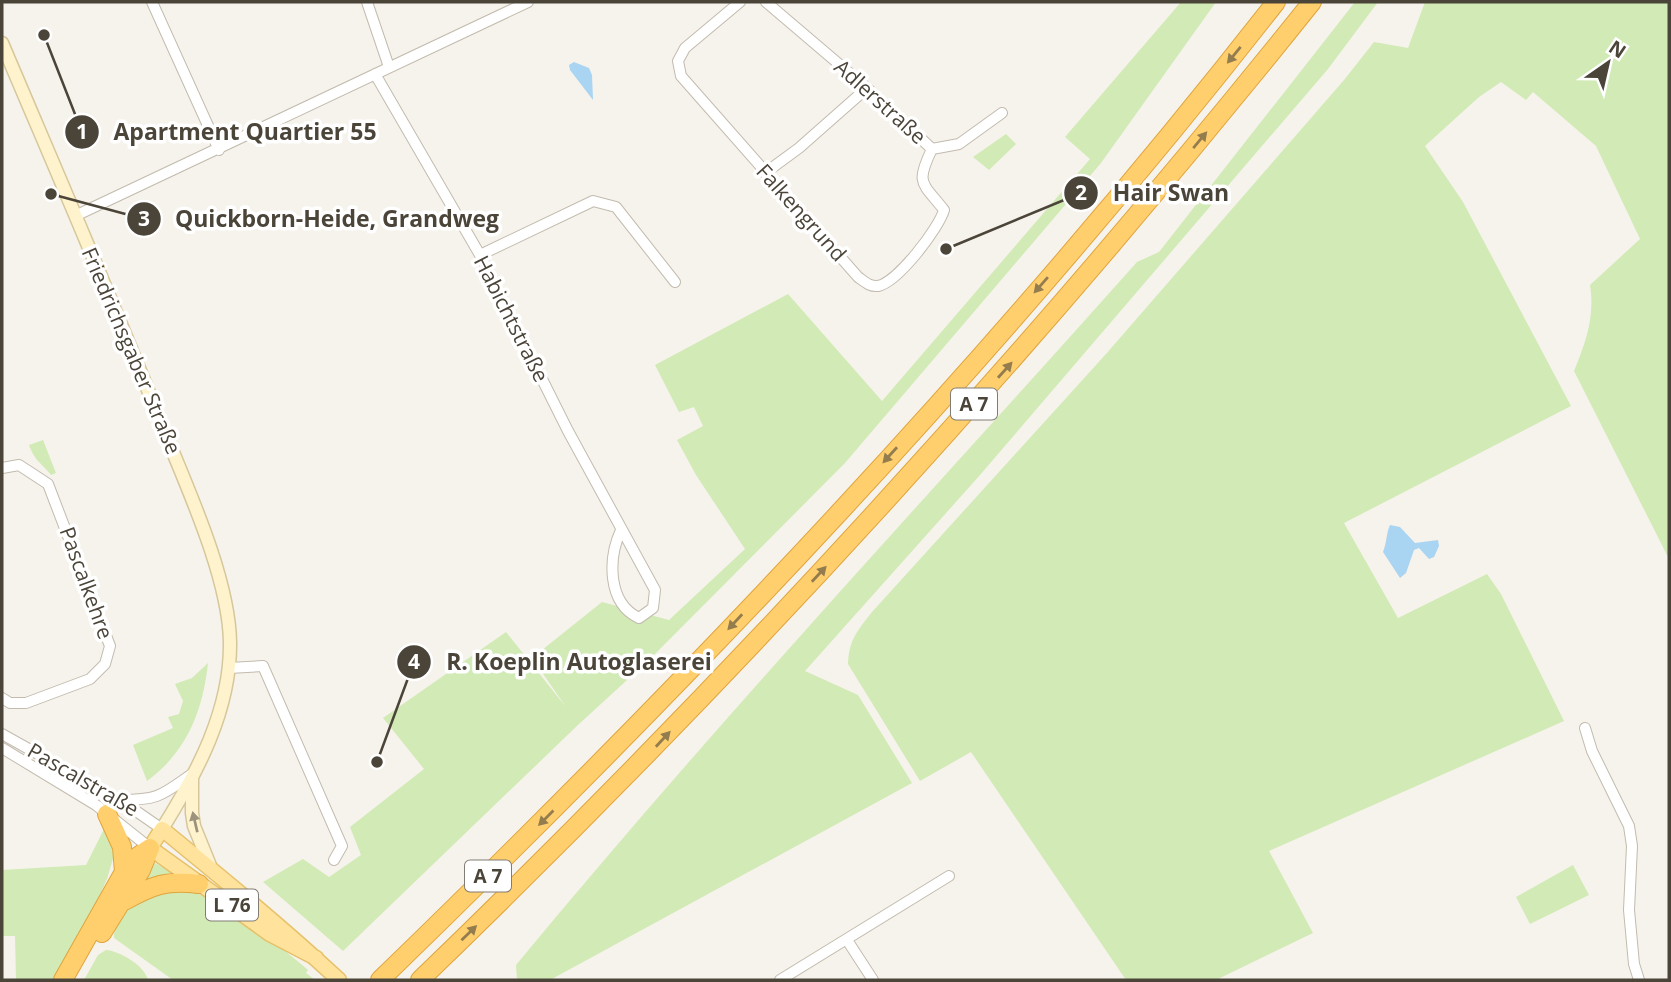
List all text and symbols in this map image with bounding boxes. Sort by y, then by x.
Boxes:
north arrow [1573,28,1643,98]
text: N [1604,34,1631,64]
one-way arrow [1226,46,1241,64]
street label: Adlerstraße [829,53,933,150]
callout: Apartment Quartier 55 [64,110,390,154]
text: Apartment Quartier 55 [113,115,377,147]
text: 1 [76,117,88,145]
one-way arrow [1192,132,1207,149]
street label: Falkengrund [750,158,853,267]
callout: Hair Swan [1064,171,1243,215]
text: Hair Swan [1113,176,1229,208]
text: 2 [1075,178,1087,206]
callout: Quickborn-Heide, Grandweg [126,197,513,241]
text: Quickborn-Heide, Grandweg [175,202,499,234]
text: 3 [138,204,150,232]
street label: Friedrichsgaber Straße [76,243,188,458]
street label: Habichtstraße [468,251,556,387]
one-way arrow [1033,276,1049,294]
one-way arrow [997,361,1012,378]
road number: A 7 [951,388,997,420]
one-way arrow [883,447,899,464]
street label: Pascalkehre [54,523,120,643]
one-way arrow [811,565,827,583]
one-way arrow [728,613,744,630]
callout: R. Koeplin Autoglaserei [397,640,725,684]
text: R. Koeplin Autoglaserei [446,645,712,677]
text: 4 [408,647,420,675]
one-way arrow [654,731,671,748]
street label: Pascalstraße [23,736,144,822]
one-way arrow [538,810,554,826]
one-way arrow [189,811,200,833]
road number: A 7 [465,860,511,891]
road number: L 76 [206,890,258,920]
one-way arrow [461,924,478,941]

